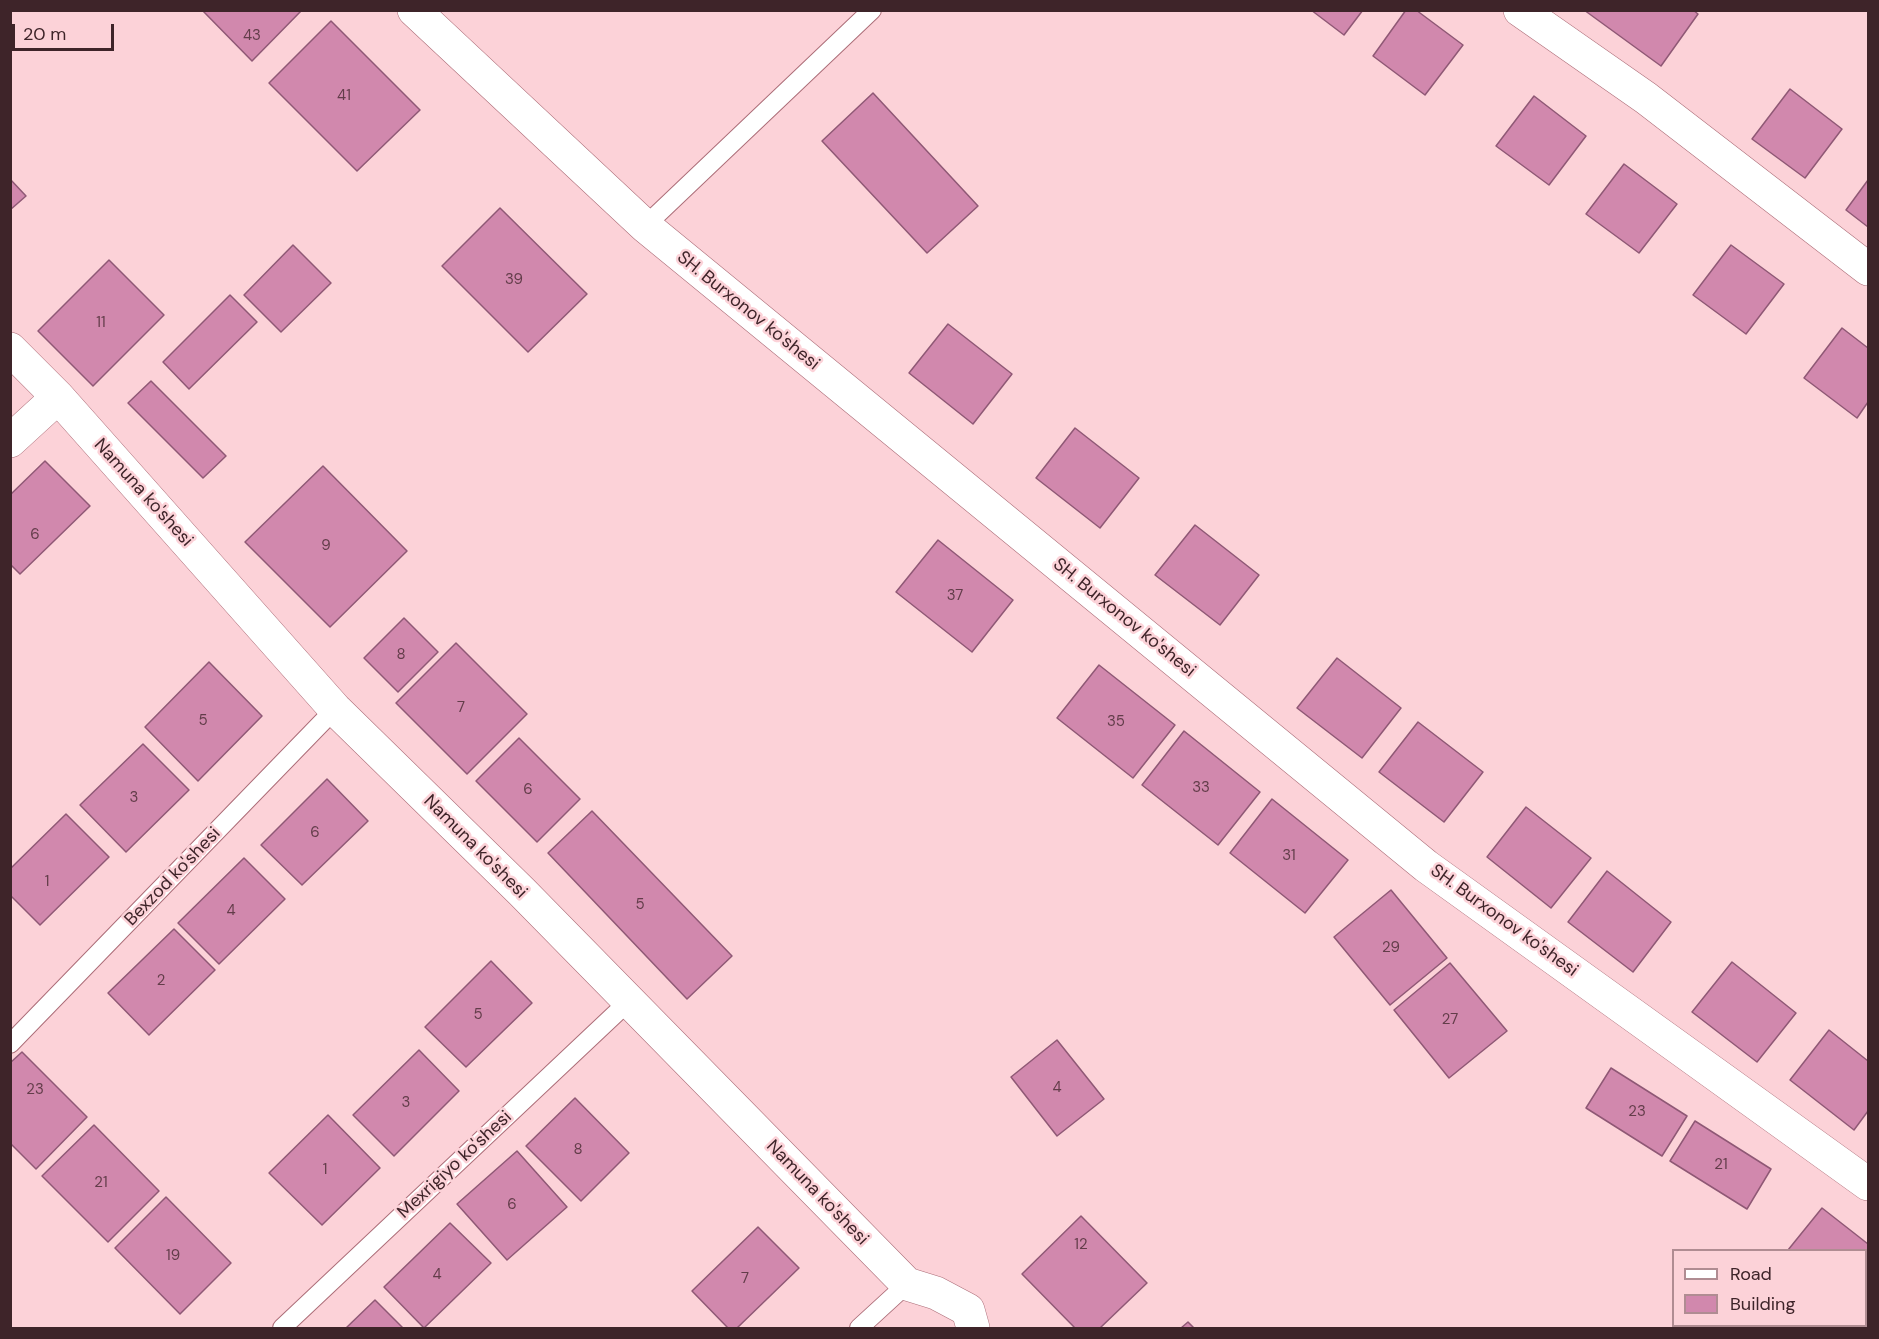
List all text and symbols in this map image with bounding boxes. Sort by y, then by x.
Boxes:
scale bar [15,12,117,50]
text: 20 m [23,22,66,46]
house number: 43 [243,27,261,45]
house number: 41 [337,87,351,105]
street label: SH. Burxonov ko'shesi [672,247,824,375]
house number: 39 [505,271,523,289]
house number: 11 [96,314,106,332]
street label: Namuna ko'shesi [89,435,197,551]
house number: 6 [30,526,40,544]
house number: 9 [321,537,331,555]
street label: SH. Burxonov ko'shesi [1048,554,1200,682]
house number: 37 [947,587,963,605]
house number: 8 [396,646,406,664]
house number: 7 [457,699,465,717]
house number: 5 [198,712,208,730]
house number: 35 [1107,713,1125,731]
house number: 33 [1192,779,1210,797]
house number: 6 [523,781,533,799]
house number: 3 [130,789,138,807]
street label: Namuna ko'shesi [419,791,531,903]
street label: Bexzod ko'shesi [121,823,225,931]
house number: 6 [310,824,320,842]
house number: 31 [1282,847,1296,865]
street label: SH. Burxonov ko'shesi [1426,860,1582,982]
house number: 1 [45,873,49,891]
house number: 5 [635,896,645,914]
house number: 4 [226,902,236,920]
house number: 29 [1382,939,1400,957]
house number: 2 [157,972,165,990]
house number: 5 [473,1006,483,1024]
house number: 27 [1442,1011,1458,1029]
house number: 4 [1052,1079,1062,1097]
house number: 23 [26,1081,44,1099]
house number: 3 [402,1094,410,1112]
house number: 23 [1628,1103,1646,1121]
street label: Mexrigiyo ko'shesi [394,1107,516,1223]
street label: Namuna ko'shesi [761,1136,873,1250]
house number: 8 [573,1141,583,1159]
house number: 21 [1714,1156,1728,1174]
house number: 1 [323,1161,327,1179]
house number: 21 [94,1174,108,1192]
house number: 6 [507,1196,517,1214]
house number: 12 [1074,1236,1088,1254]
house number: 19 [166,1247,180,1265]
legend [1672,1249,1867,1327]
text: Road [1730,1262,1772,1286]
house number: 4 [432,1266,442,1284]
house number: 7 [741,1270,749,1288]
text: Building [1730,1292,1795,1316]

